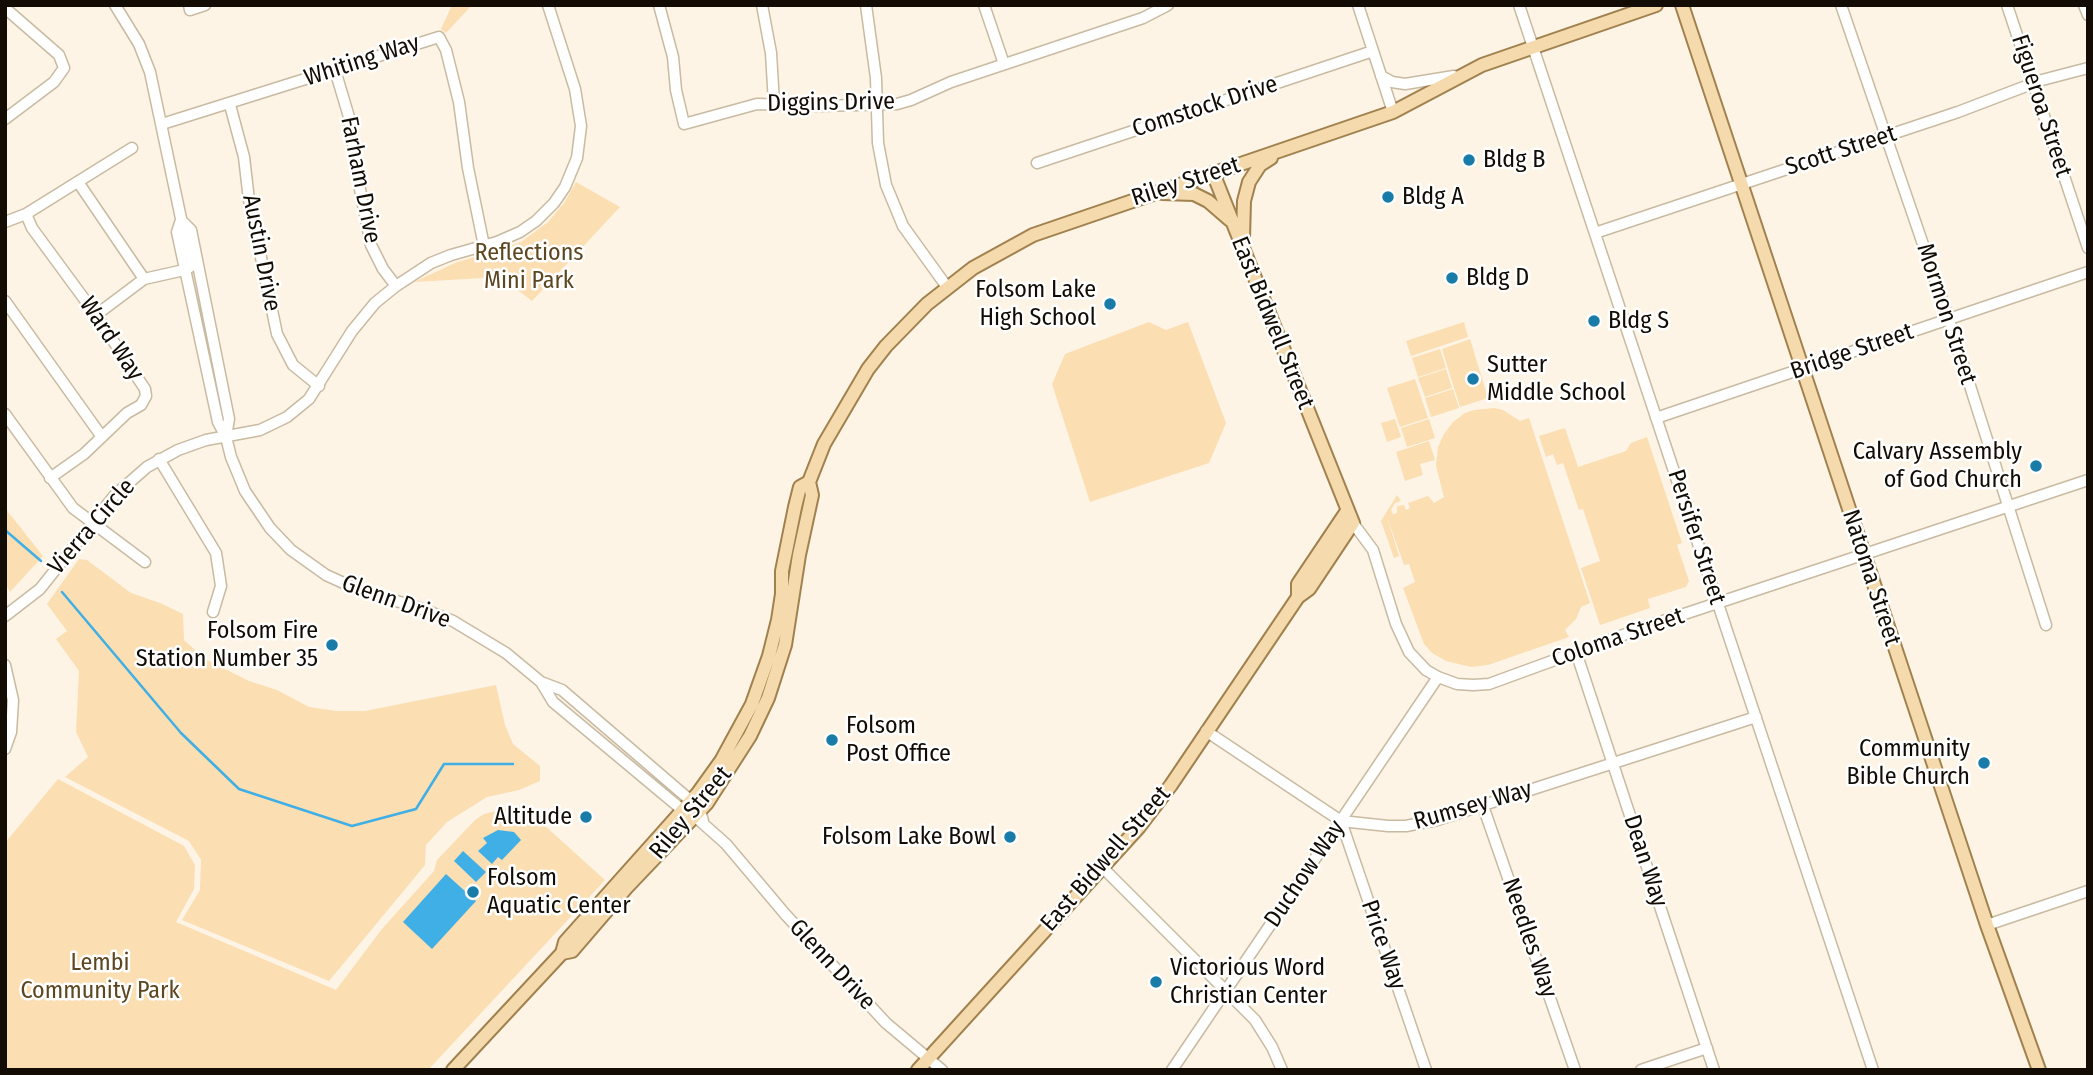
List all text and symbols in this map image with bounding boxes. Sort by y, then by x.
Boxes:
street label: Whiting Way [301,29,423,93]
street label: Figueroa Street [2004,31,2078,181]
street label: Comstock Drive [1129,70,1281,144]
street label: Diggins Drive [767,87,895,119]
street label: Farham Drive [334,114,386,246]
street label: Scott Street [1782,120,1900,182]
place label: Bldg B [1483,146,1545,174]
street label: Riley Street [1128,151,1244,213]
marker: Bldg B [1461,152,1477,168]
place label: Bldg A [1402,183,1464,211]
marker: Bldg A [1380,189,1396,205]
street label: Austin Drive [236,192,286,314]
street label: East Bidwell Street [1224,233,1320,413]
park label: Reflections Mini Park [474,239,584,295]
street label: Mormon Street [1910,240,1982,388]
place label: Bldg D [1466,264,1529,292]
marker: Bldg D [1444,270,1460,286]
place label: Folsom Lake High School [975,276,1096,332]
street label: Ward Way [73,292,149,386]
marker: Folsom Lake High School [1102,296,1118,312]
place label: Bldg S [1608,307,1669,335]
marker: Bldg S [1586,313,1602,329]
street label: Bridge Street [1787,318,1917,386]
place label: Sutter Middle School [1487,351,1626,407]
marker: Sutter Middle School [1465,371,1481,387]
place label: Calvary Assembly of God Church [1853,438,2022,494]
marker: Calvary Assembly of God Church [2028,458,2044,474]
street label: Persifer Street [1661,466,1731,608]
street label: Vierra Circle [42,473,142,581]
street label: Natoma Street [1835,506,1907,650]
street label: Glenn Drive [338,569,454,635]
street label: Coloma Street [1548,602,1688,674]
place label: Folsom Fire Station Number 35 [136,617,318,673]
marker: Folsom Fire Station Number 35 [324,637,340,653]
place label: Folsom Post Office [846,712,951,768]
marker: Folsom Post Office [824,732,840,748]
place label: Community Bible Church [1847,735,1970,791]
marker: Community Bible Church [1976,755,1992,771]
street label: Riley Street [644,761,738,865]
street label: Rumsey Way [1410,775,1536,837]
street label: East Bidwell Street [1035,780,1177,938]
place label: Altitude [494,803,572,831]
marker: Altitude [578,809,594,825]
street label: Dean Way [1617,811,1673,911]
street label: Duchow Way [1259,815,1351,933]
place label: Folsom Lake Bowl [822,823,996,851]
marker: Folsom Lake Bowl [1002,829,1018,845]
place label: Folsom Aquatic Center [487,864,631,920]
street label: Needles Way [1495,874,1563,1002]
marker: Folsom Aquatic Center [465,884,481,900]
street label: Price Way [1354,896,1412,994]
street label: Glenn Drive [783,914,881,1016]
park label: Lembi Community Park [20,949,180,1005]
place label: Victorious Word Christian Center [1170,954,1327,1010]
marker: Victorious Word Christian Center [1148,974,1164,990]

